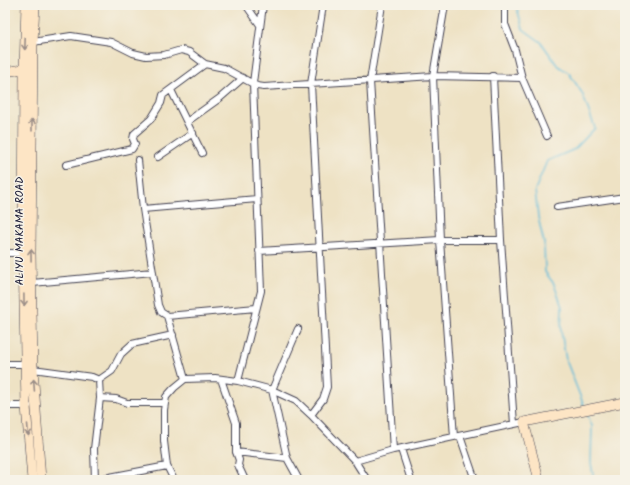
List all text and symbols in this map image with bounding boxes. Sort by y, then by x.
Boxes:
one-way arrow [21,37,29,50]
one-way arrow [28,119,36,132]
street label: ALIYU MAKAMA ROAD [11,177,29,285]
one-way arrow [28,249,35,262]
one-way arrow [20,293,28,306]
one-way arrow [31,379,38,392]
one-way arrow [24,423,32,436]

